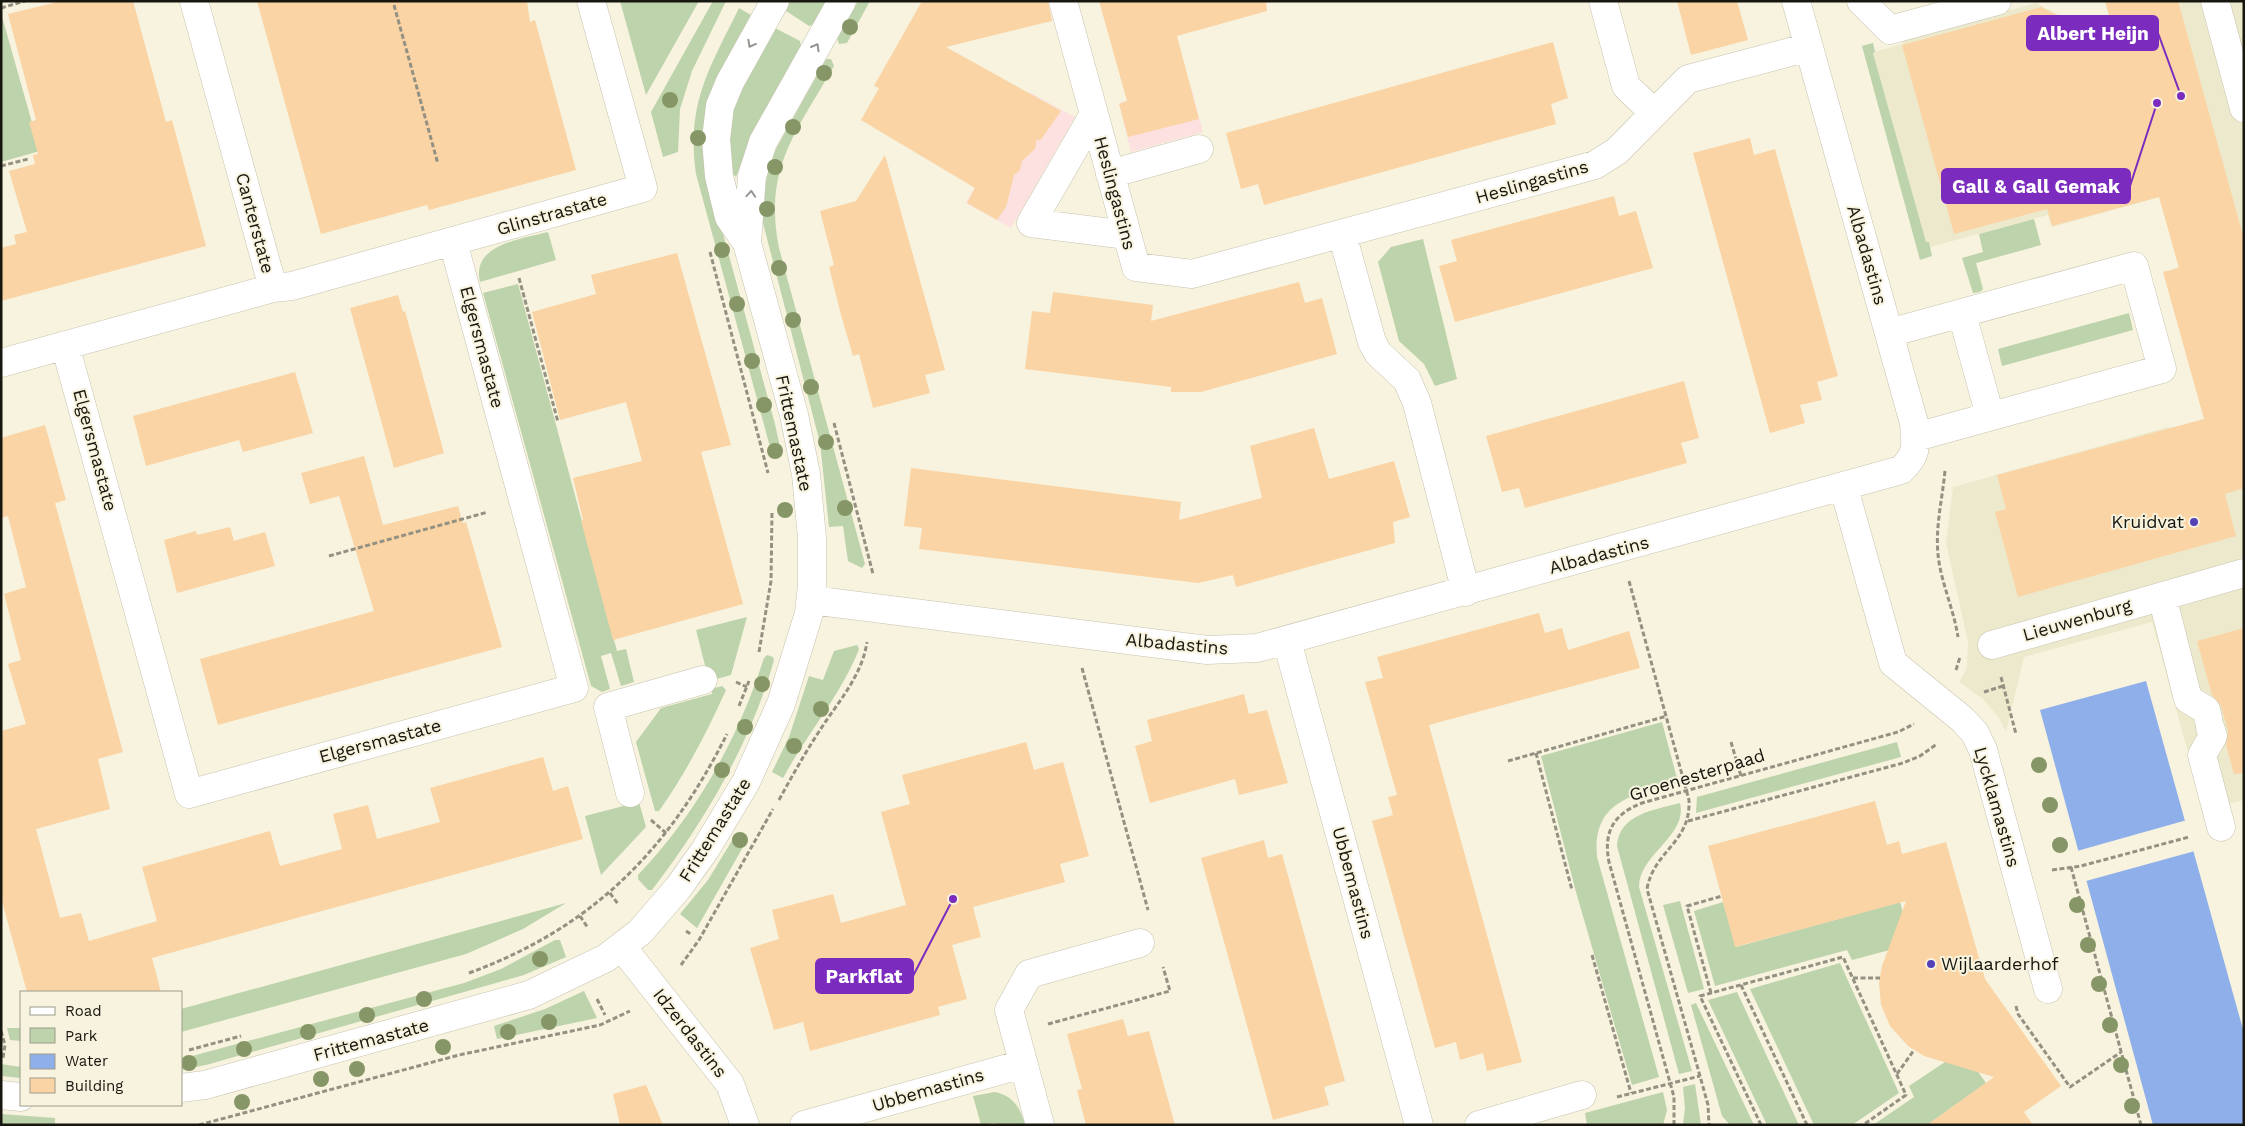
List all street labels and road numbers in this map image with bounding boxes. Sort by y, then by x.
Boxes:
street label: Heslingastins [1090,134,1141,252]
street label: Heslingastins [1473,155,1591,208]
street label: Canterstate [232,170,279,275]
street label: Glinstrastate [494,188,609,239]
street label: Albadastins [1843,203,1892,307]
street label: Elgersmastate [456,284,509,410]
street label: Frittemastate [772,373,817,493]
street label: Elgersmastate [69,387,122,513]
street label: Albadastins [1547,531,1651,578]
street label: Lieuwenburg [2020,594,2134,645]
street label: Albadastins [1125,629,1229,658]
street label: Elgersmastate [317,714,443,767]
street label: Groenesterpaad [1627,744,1767,805]
street label: Lycklamastins [1970,744,2025,869]
street label: Frittemastate [674,774,755,886]
street label: Ubbemastins [1328,824,1379,941]
street label: Idzerdastins [649,984,732,1081]
street label: Frittemastate [311,1014,431,1065]
street label: Ubbemastins [870,1064,986,1116]

